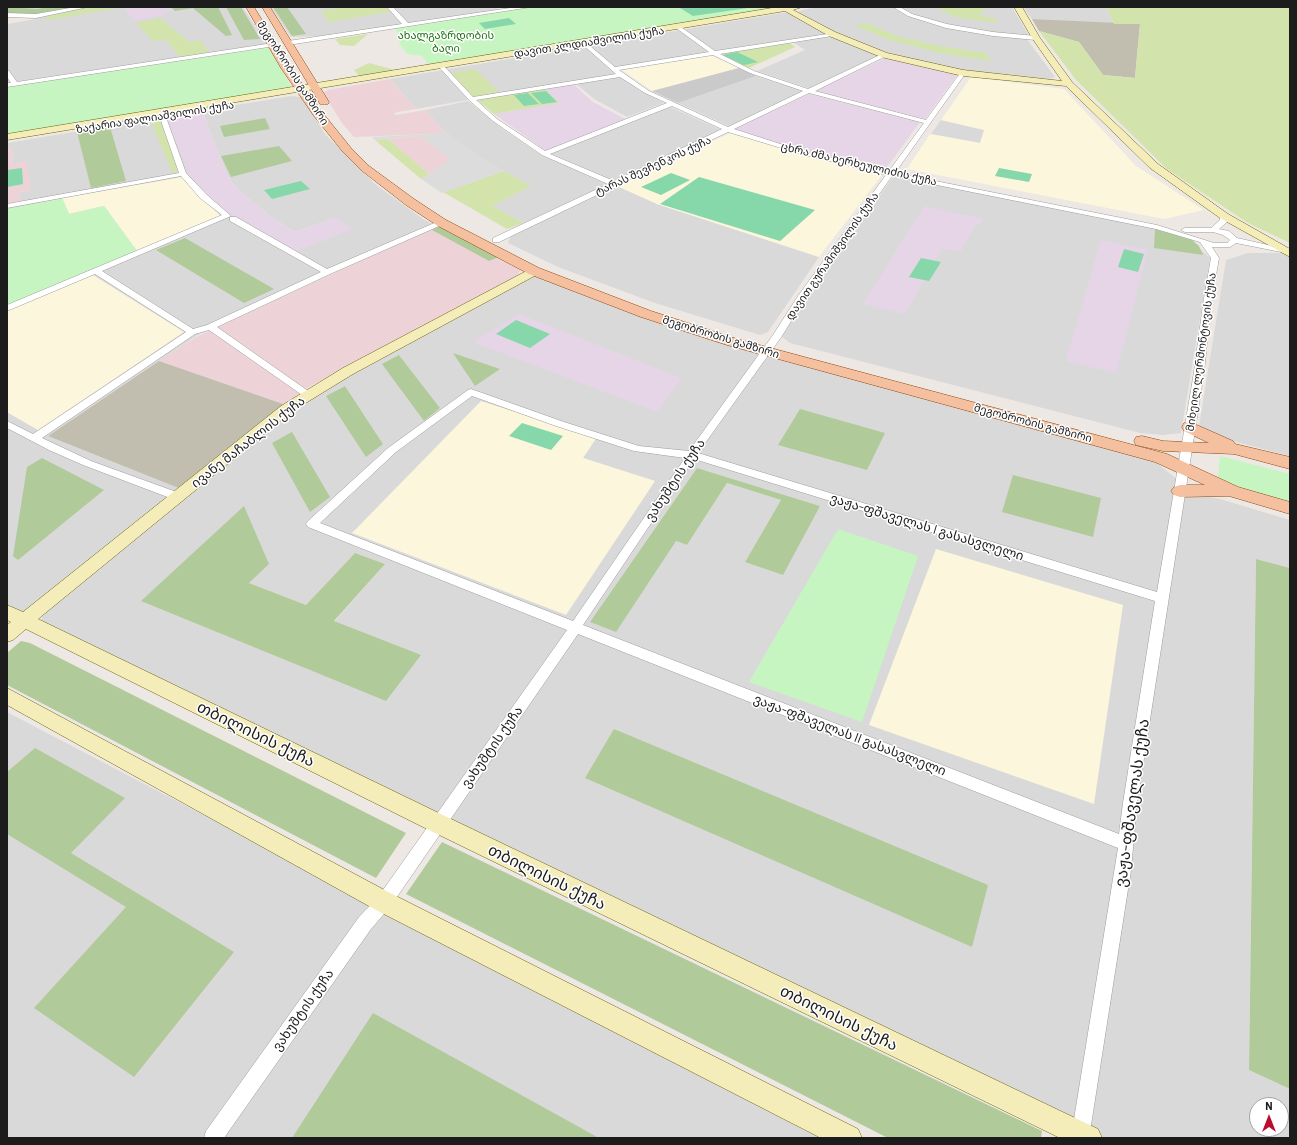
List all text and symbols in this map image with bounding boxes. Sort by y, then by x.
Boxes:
street label: მეგობრობის გამზირი [254,18,332,128]
street label: დავით კლდიაშვილის ქუჩა [513,24,665,60]
park label: ახალგაზრდობის ბაღი [398,28,494,54]
street label: ზაქარია ფალიაშვილის ქუჩა [75,98,235,136]
street label: ტარას შევჩენკოს ქუჩა [593,133,713,199]
street label: ცხრა ძმა ხერხეულიძის ქუჩა [780,140,938,188]
street label: დავით გურამიშვილის ქუჩა [783,190,881,322]
street label: მიხეილ ლერმონტოვის ქუჩა [1183,272,1219,432]
street label: მეგობრობის გამზირი [661,313,781,361]
street label: ივანე მაჩაბლის ქუჩა [188,393,308,491]
street label: მეგობრობის გამზირი [973,401,1093,445]
street label: ვახუშტის ქუჩა [642,436,708,524]
street label: ვაჟა-ფშაველას I გასასვლელი [828,490,1026,564]
street label: ვაჟა-ფშაველას II გასასვლელი [752,691,948,779]
street label: თბილისის ქუჩა [194,697,318,771]
street label: ვახუშტის ქუჩა [458,703,526,791]
street label: ვაჟა-ფშაველას ქუჩა [1111,718,1153,888]
street label: თბილისის ქუჩა [485,840,609,914]
street label: ვახუშტის ქუჩა [269,966,337,1054]
street label: თბილისის ქუჩა [777,981,901,1055]
north arrow [1249,1097,1289,1137]
text: N [1265,1099,1273,1112]

